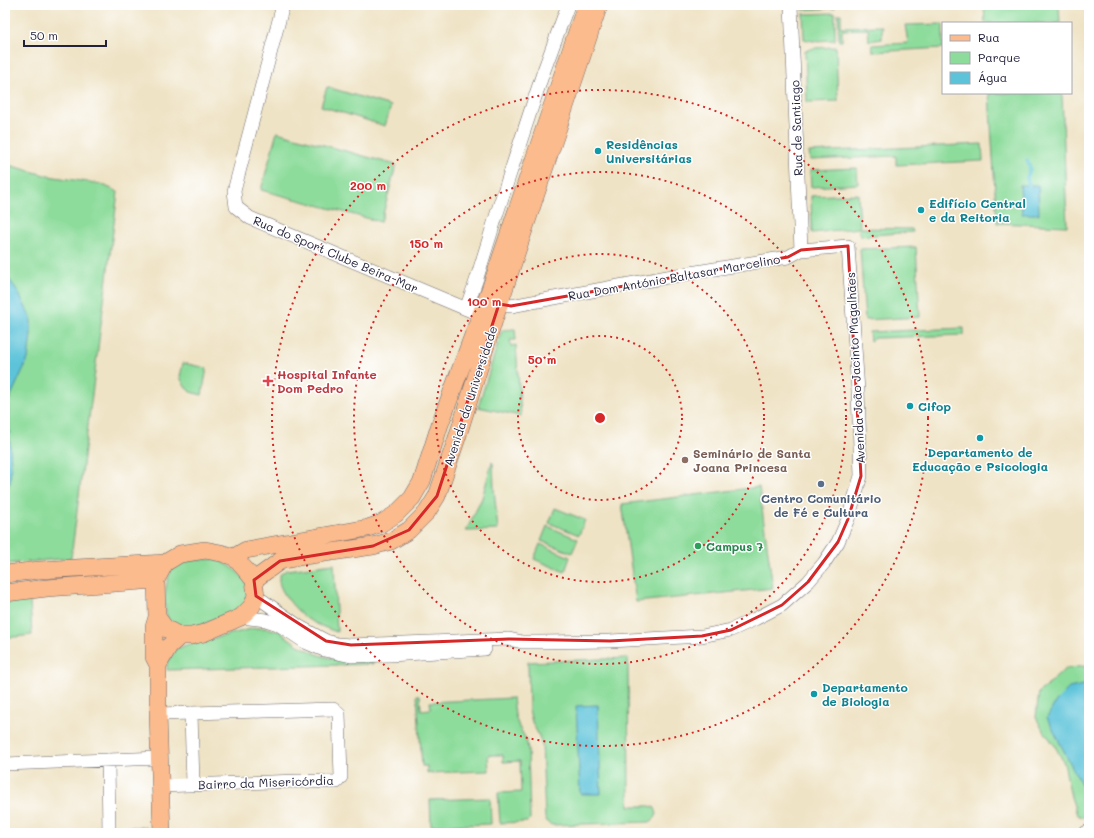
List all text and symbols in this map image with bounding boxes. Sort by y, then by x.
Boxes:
scale bar [24,22,106,48]
legend [942,22,1072,94]
text: 50 m [30,27,58,43]
text: Rua [978,29,1000,45]
text: Parque [978,49,1021,65]
text: Água [978,69,1007,85]
street label: Rua de Santiago [786,80,806,176]
place label: Residências Universitárias [606,136,692,166]
marker: Residências Universitárias [593,146,603,156]
text: 200 m [350,177,386,193]
place label: Edifício Central e da Reitoria [929,195,1026,225]
marker: Edifício Central e da Reitoria [916,205,926,215]
street label: Rua do Sport Clube Beira-Mar [251,212,421,296]
text: 150 m [409,235,443,251]
street label: Rua Dom António Baltasar Marcelino [567,250,781,304]
street label: Avenida João Jacinto Magalhães [842,272,868,464]
text: 100 m [467,293,501,309]
street label: Avenida da Universidade [440,324,500,468]
text: 50 m [528,351,556,367]
place label: Hospital Infante Dom Pedro [277,366,377,396]
marker: Hospital Infante Dom Pedro [262,375,274,387]
place label: Cifop [918,398,951,414]
marker: Cifop [905,401,915,411]
centre of rings [593,411,607,425]
marker: Departamento de Educação e Psicologia [975,433,985,443]
place label: Departamento de Educação e Psicologia [912,444,1048,474]
place label: Seminário de Santa Joana Princesa [693,445,811,475]
marker: Seminário de Santa Joana Princesa [680,455,690,465]
marker: Centro Comunitário de Fé e Cultura [816,479,826,489]
place label: Centro Comunitário de Fé e Cultura [761,490,881,520]
place label: Campus 7 [706,538,764,554]
marker: Campus 7 [693,541,703,551]
place label: Departamento de Biologia [822,679,908,709]
marker: Departamento de Biologia [809,689,819,699]
street label: Bairro da Misericórdia [198,772,334,792]

